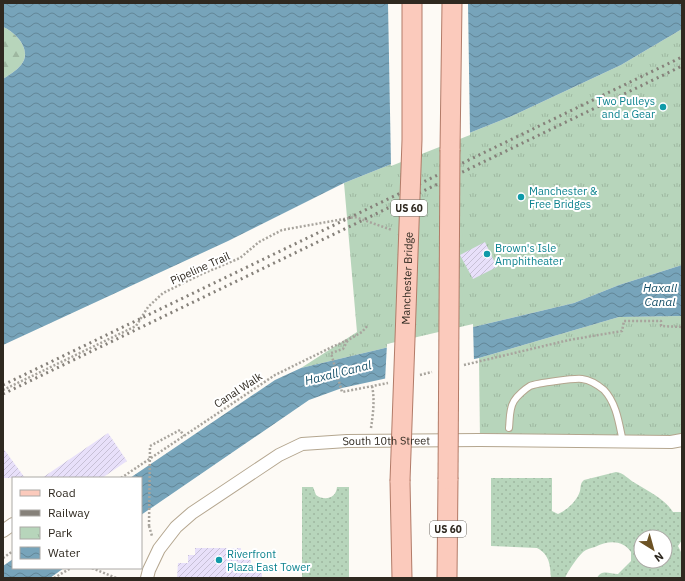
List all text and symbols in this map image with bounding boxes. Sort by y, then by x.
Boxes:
place label: Two Pulleys and a Gear [596,94,655,121]
marker: Two Pulleys and a Gear [658,102,668,112]
place label: Manchester & Free Bridges [529,184,598,211]
marker: Manchester & Free Bridges [516,192,526,202]
road number: US 60 [391,200,427,216]
street label: Manchester Bridge [399,231,416,325]
place label: Brown's Isle Amphitheater [495,241,563,268]
street label: Pipeline Trail [168,249,232,287]
marker: Brown's Isle Amphitheater [482,249,492,259]
water label: Haxall Canal [643,280,678,309]
water label: Haxall Canal [303,357,374,388]
street label: Canal Walk [211,369,265,411]
street label: South 10th Street [342,433,430,448]
legend [12,477,142,569]
text: Road [48,485,76,500]
text: Railway [48,505,90,520]
road number: US 60 [430,521,466,537]
text: Park [48,525,73,540]
north arrow [633,529,673,569]
text: Water [48,545,81,560]
place label: Riverfront Plaza East Tower [227,547,310,574]
text: N [652,549,666,565]
marker: Riverfront Plaza East Tower [214,555,224,565]

